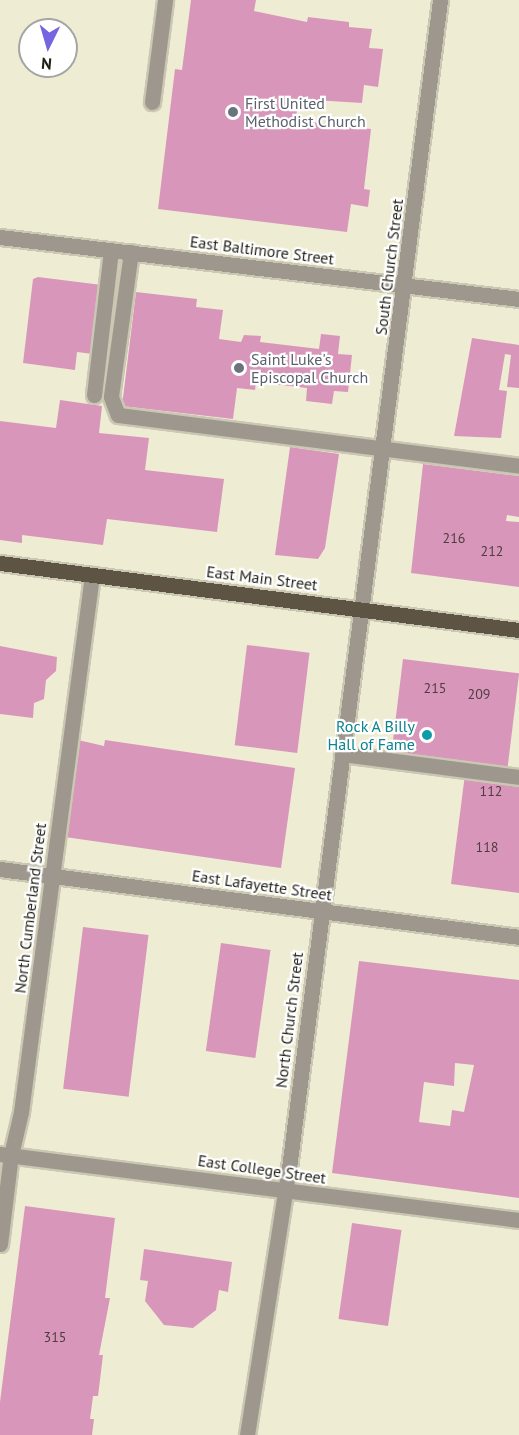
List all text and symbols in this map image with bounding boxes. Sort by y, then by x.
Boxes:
north arrow [18,18,78,78]
text: N [41,54,53,74]
place label: First United Methodist Church [245,93,366,131]
marker: First United Methodist Church [226,105,240,119]
street label: South Church Street [371,198,407,336]
street label: East Baltimore Street [189,232,335,268]
place label: Saint Luke's Episcopal Church [251,349,368,387]
marker: Saint Luke's Episcopal Church [232,361,246,375]
house number: 216 [443,530,465,546]
house number: 212 [481,543,503,559]
street label: East Main Street [205,562,319,594]
house number: 215 [424,680,446,696]
house number: 209 [468,686,490,702]
place label: Rock A Billy Hall of Fame [328,716,415,754]
marker: Rock A Billy Hall of Fame [420,728,434,742]
house number: 112 [480,783,502,799]
street label: North Cumberland Street [10,822,50,994]
house number: 118 [476,839,498,855]
street label: East Lafayette Street [191,866,333,904]
street label: North Church Street [271,951,307,1089]
street label: East College Street [197,1150,327,1188]
house number: 315 [44,1329,66,1345]

